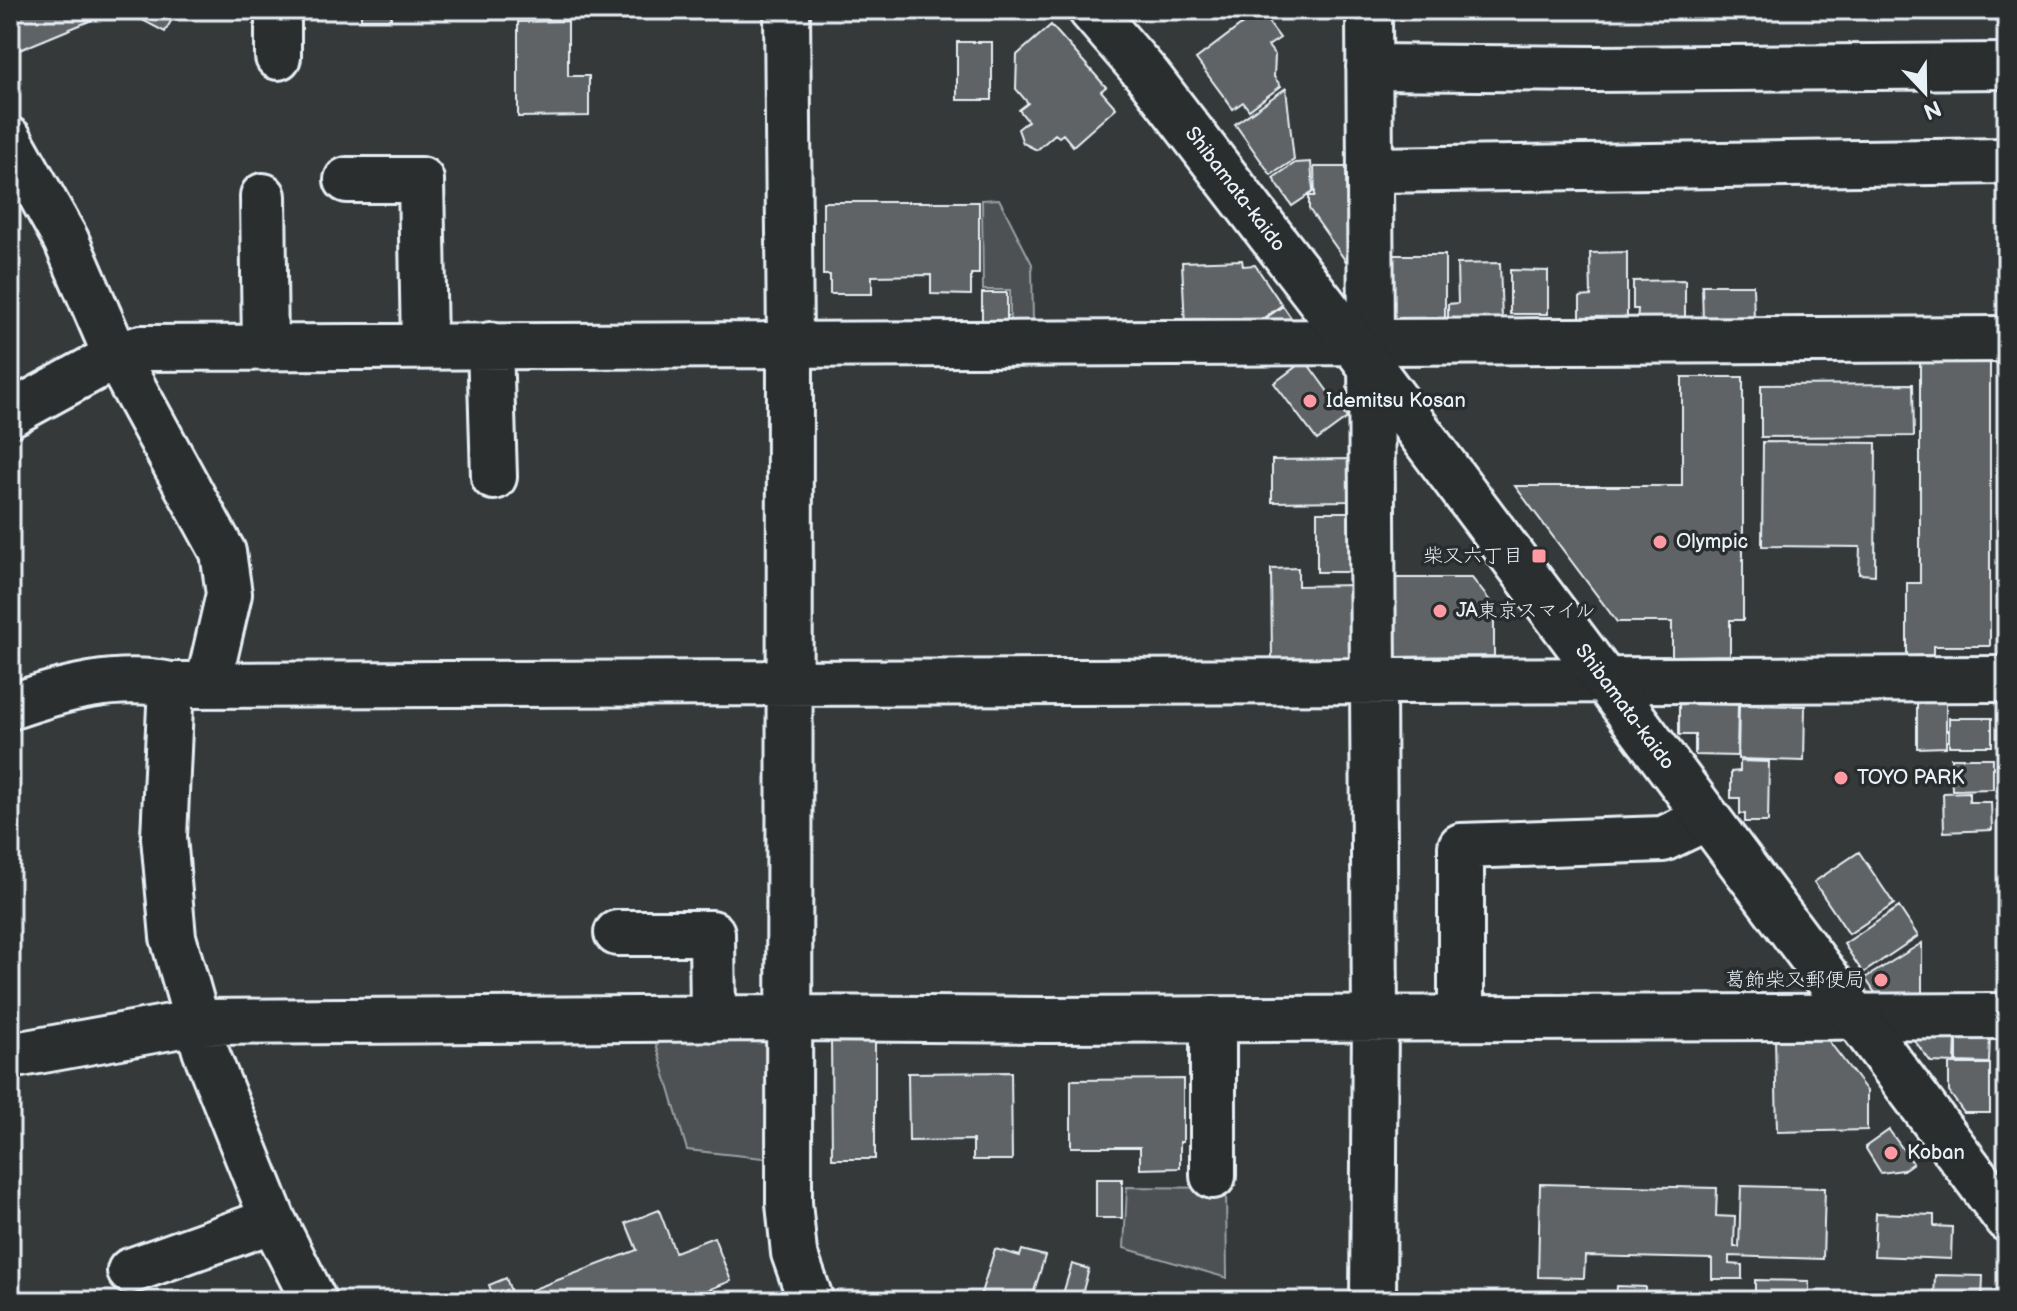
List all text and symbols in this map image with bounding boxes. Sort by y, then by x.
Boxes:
north arrow [1885,52,1965,132]
text: N [1919,94,1945,125]
street label: Shibamata-kaido [1180,122,1290,256]
place label: Idemitsu Kosan [1326,389,1466,413]
marker: Idemitsu Kosan [1301,392,1319,410]
place label: Olympic [1676,530,1748,554]
marker: Olympic [1651,533,1669,551]
place label: 柴又六丁目 [1423,544,1523,568]
marker: 柴又六丁目 [1530,547,1548,565]
place label: JA東京スマイル [1456,599,1595,623]
marker: JA東京スマイル [1431,602,1449,620]
street label: Shibamata-kaido [1570,639,1679,775]
place label: TOYO PARK [1857,766,1964,790]
marker: TOYO PARK [1832,769,1850,787]
place label: 葛飾柴又郵便局 [1725,968,1865,992]
marker: 葛飾柴又郵便局 [1872,971,1890,989]
place label: Koban [1907,1141,1965,1165]
marker: Koban [1882,1144,1900,1162]

